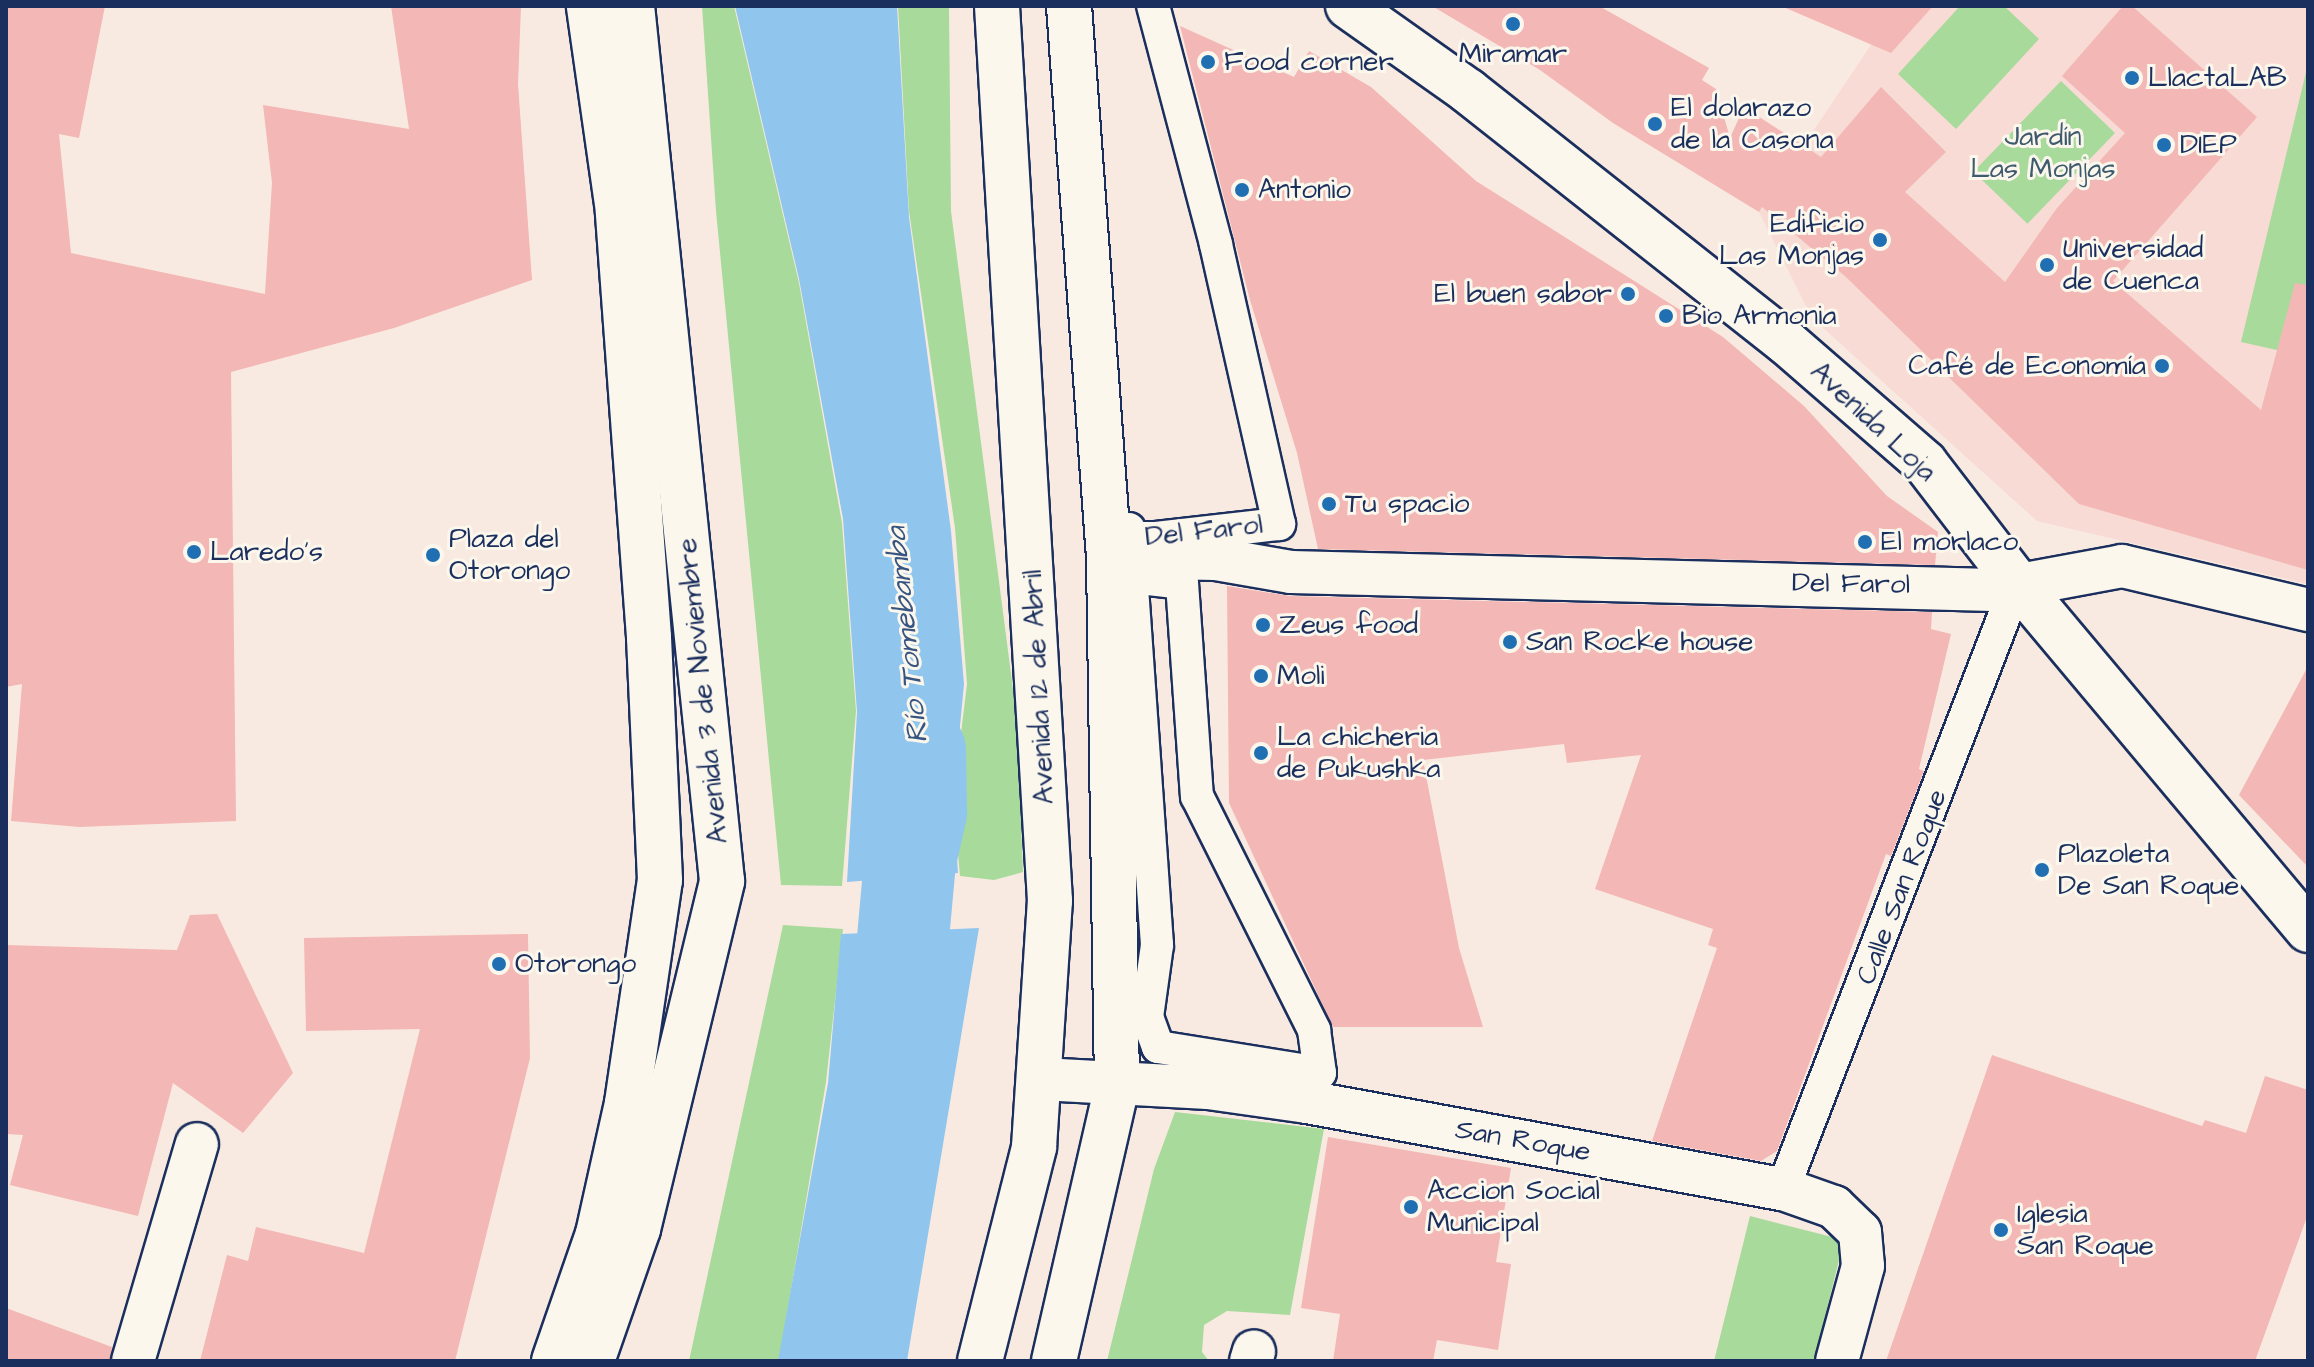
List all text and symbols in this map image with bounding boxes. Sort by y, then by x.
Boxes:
marker: Miramar [1504,15,1522,33]
place label: Miramar [1459,37,1567,71]
place label: Food corner [1224,45,1394,79]
marker: Food corner [1199,53,1217,71]
place label: LlactaLAB [2148,61,2287,95]
marker: LlactaLAB [2123,69,2141,87]
place label: El dolarazo de la Casona [1671,91,1834,157]
marker: El dolarazo de la Casona [1646,115,1664,133]
park label: Jardín Las Monjas [1970,120,2116,186]
place label: DIEP [2180,128,2237,162]
marker: DIEP [2155,136,2173,154]
place label: Antonio [1258,173,1351,207]
marker: Antonio [1233,181,1251,199]
place label: Edificio Las Monjas [1719,207,1864,273]
marker: Edificio Las Monjas [1871,231,1889,249]
place label: Universidad de Cuenca [2063,232,2203,298]
marker: Universidad de Cuenca [2038,256,2056,274]
place label: El buen sabor [1434,277,1612,311]
marker: El buen sabor [1619,285,1637,303]
place label: Bio Armonia [1682,299,1837,333]
marker: Bio Armonia [1657,307,1675,325]
place label: Café de Economía [1908,349,2146,383]
street label: Avenida Loja [1803,355,1943,489]
marker: Café de Economía [2153,357,2171,375]
place label: Tu spacio [1345,487,1469,521]
marker: Tu spacio [1320,495,1338,513]
street label: Del Farol [1143,508,1265,554]
place label: Plaza del Otorongo [449,522,570,588]
water label: Río Tomebamba [878,525,936,745]
place label: El morlaco [1881,525,2018,559]
marker: El morlaco [1856,533,1874,551]
place label: Laredo's [210,535,323,569]
street label: Avenida 3 de Noviembre [670,537,736,845]
marker: Laredo's [185,543,203,561]
marker: Plaza del Otorongo [424,546,442,564]
street label: Del Farol [1792,566,1910,602]
street label: Avenida 12 de Abril [1016,569,1062,805]
place label: Zeus food [1279,608,1418,642]
marker: Zeus food [1254,616,1272,634]
place label: San Rocke house [1526,625,1753,659]
marker: San Rocke house [1501,633,1519,651]
place label: Moli [1277,659,1325,693]
marker: Moli [1252,667,1270,685]
place label: La chicheria de Pukushka [1277,720,1441,786]
marker: La chicheria de Pukushka [1252,744,1270,762]
street label: Calle San Roque [1849,785,1955,989]
place label: Plazoleta De San Roque [2058,837,2239,903]
marker: Plazoleta De San Roque [2033,861,2051,879]
place label: Otorongo [515,947,636,981]
marker: Otorongo [490,955,508,973]
street label: San Roque [1453,1113,1593,1169]
place label: Accion Social Municipal [1427,1174,1600,1240]
place label: Iglesia San Roque [2017,1197,2154,1263]
marker: Accion Social Municipal [1402,1198,1420,1216]
marker: Iglesia San Roque [1992,1221,2010,1239]

